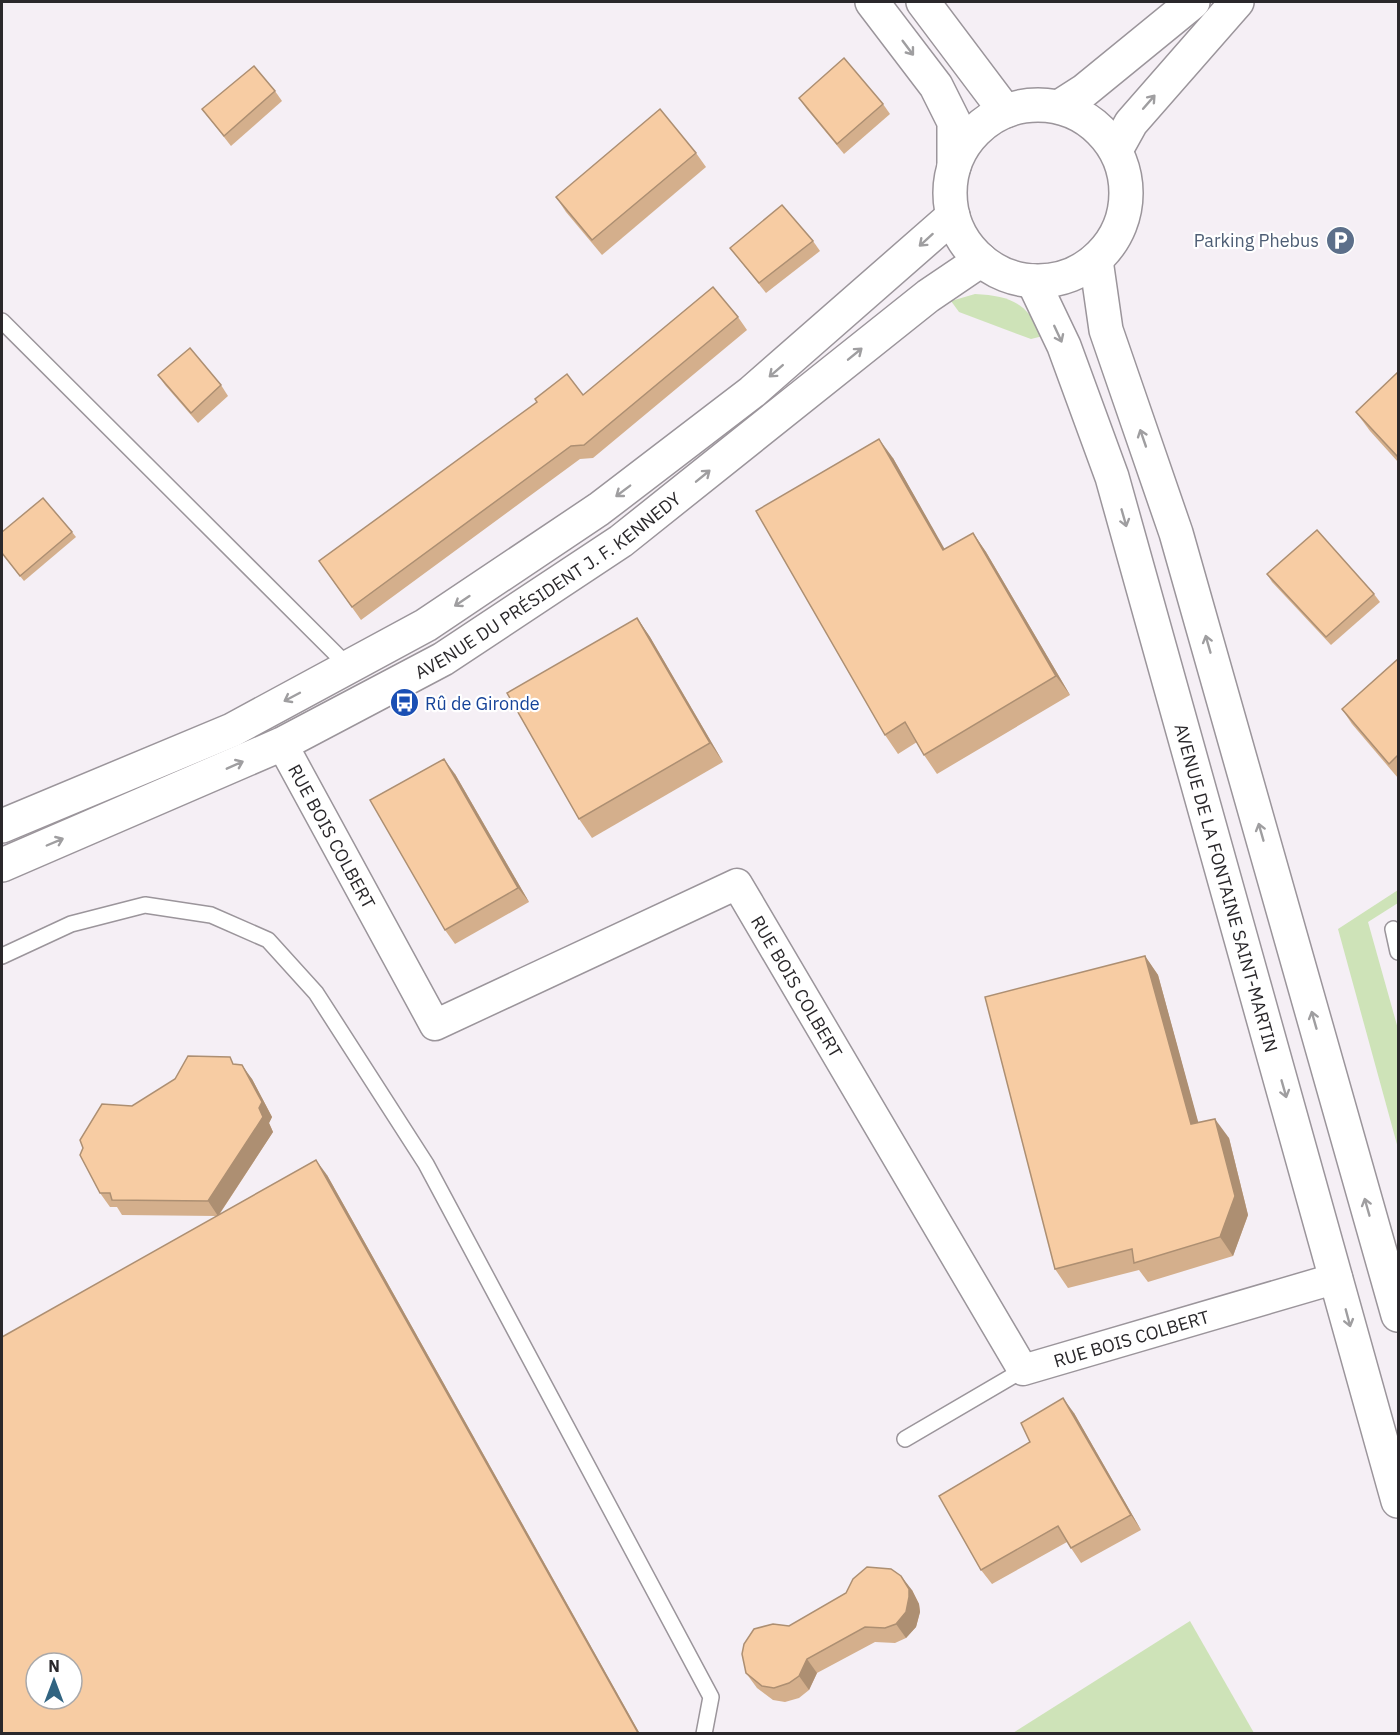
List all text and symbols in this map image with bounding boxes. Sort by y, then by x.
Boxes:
one-way arrow [901,40,914,56]
one-way arrow [1142,95,1156,110]
parking icon: Parking Phebus [1324,224,1356,256]
place label: Parking Phebus [1194,229,1319,252]
one-way arrow [919,233,934,247]
one-way arrow [1053,325,1065,343]
one-way arrow [847,347,862,361]
one-way arrow [768,365,784,378]
one-way arrow [1137,429,1148,448]
one-way arrow [694,469,710,482]
one-way arrow [615,485,631,498]
street label: AVENUE DU PRÉSIDENT J. F. KENNEDY [411,486,685,683]
one-way arrow [1118,508,1130,527]
one-way arrow [454,595,470,607]
one-way arrow [1201,635,1213,654]
bus stop icon: Rû de Gironde [388,687,420,719]
one-way arrow [284,691,301,703]
place label: Rû de Gironde [425,692,540,715]
street label: AVENUE DE LA FONTAINE SAINT-MARTIN [1170,721,1284,1055]
one-way arrow [225,759,243,770]
street label: RUE BOIS COLBERT [284,760,381,912]
one-way arrow [1254,823,1266,842]
one-way arrow [46,835,64,847]
street label: RUE BOIS COLBERT [746,911,848,1062]
one-way arrow [1308,1011,1319,1030]
one-way arrow [1279,1080,1290,1099]
one-way arrow [1361,1198,1372,1217]
street label: RUE BOIS COLBERT [1051,1305,1212,1372]
one-way arrow [1343,1308,1354,1327]
north arrow [24,1651,84,1711]
text: N [48,1656,60,1676]

